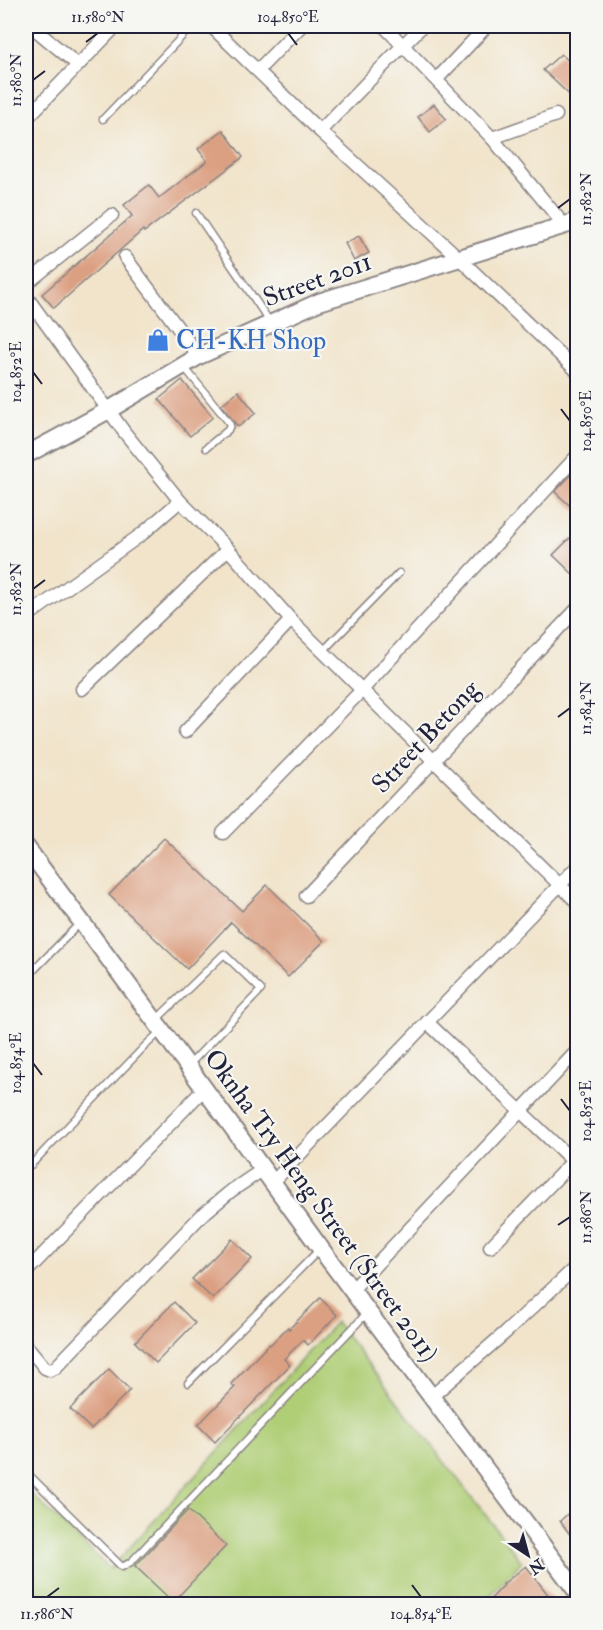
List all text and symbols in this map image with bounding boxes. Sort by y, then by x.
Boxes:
text: 11.580°N [71,8,125,27]
text: 104.850°E [257,8,319,27]
text: 11.580°N [7,53,26,107]
text: 11.582°N [577,172,596,226]
street label: Street 2011 [259,246,376,314]
place label: CH-KH Shop [176,325,326,358]
shop icon: CH-KH Shop [145,327,171,353]
text: 104.852°E [7,341,26,403]
text: 104.850°E [577,390,596,452]
text: 11.582°N [7,562,26,616]
street label: Street Betong [365,673,487,800]
text: 11.584°N [577,681,596,735]
text: 104.854°E [7,1032,26,1094]
street label: Oknha Try Heng Street (Street 2011) [197,1043,445,1368]
text: 104.852°E [577,1080,596,1142]
text: 11.586°N [577,1190,596,1244]
north arrow [498,1525,558,1585]
text: N [524,1553,549,1579]
text: 11.586°N [20,1605,74,1624]
text: 104.854°E [390,1605,452,1624]

